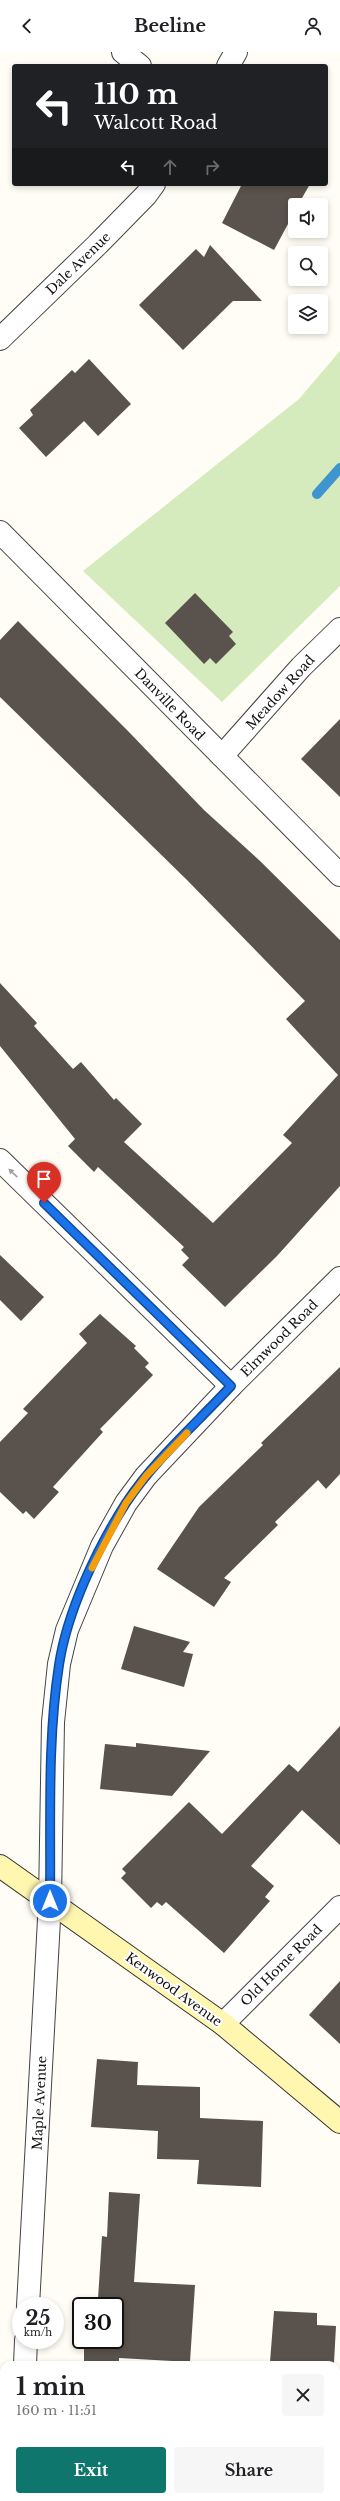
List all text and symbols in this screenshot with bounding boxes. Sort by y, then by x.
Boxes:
icon: back [16,15,38,37]
text: Beeline [134,15,206,37]
icon: person [302,15,324,37]
text: 110 m [94,77,178,112]
icon: left [28,80,80,132]
text: Walcott Road [94,112,218,134]
icon: left [117,156,139,178]
icon: ahead [159,156,181,178]
icon: right [201,156,223,178]
map controls [288,198,328,334]
button: sound [288,198,328,238]
street label: Dale Avenue [43,228,114,298]
button: search [288,246,328,286]
button: layers [288,294,328,334]
street label: Meadow Road [242,651,318,733]
street label: Danville Road [131,665,209,744]
pin [27,1162,61,1203]
one-way arrow [8,1168,18,1178]
icon: arrive [33,1168,55,1190]
street label: Elmwood Road [237,1296,322,1381]
position arrow [29,1880,71,1922]
street label: Old Home Road [237,1921,326,2010]
street label: Kenwood Avenue [122,1949,225,2030]
street label: Maple Avenue [29,2055,50,2151]
speed limit sign: 30 [72,2297,124,2349]
text: 25 [26,2306,50,2330]
text: km/h [24,2326,52,2339]
text: 1 min [16,2372,86,2401]
button: close [282,2374,324,2416]
text: 160 m · 11:51 [16,2402,97,2419]
button: Exit [16,2447,166,2493]
button: Share [174,2447,324,2493]

